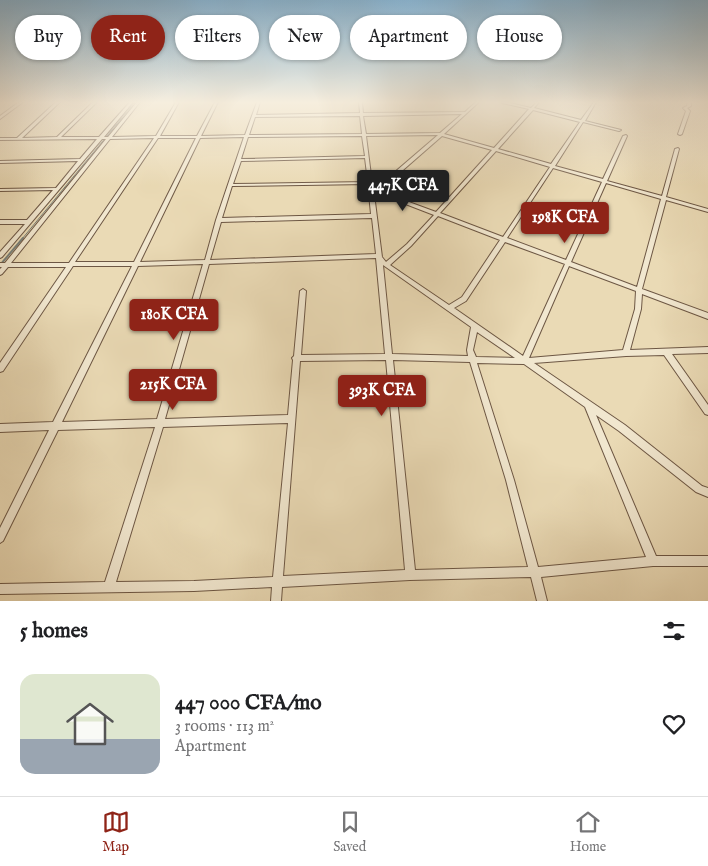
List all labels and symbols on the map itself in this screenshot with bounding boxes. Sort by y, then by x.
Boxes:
pin: 447K CFA [351,170,455,212]
pin: 198K CFA [513,202,617,244]
pin: 180K CFA [122,298,226,341]
pin: 215K CFA [121,368,225,411]
pin: 393K CFA [330,374,434,417]

